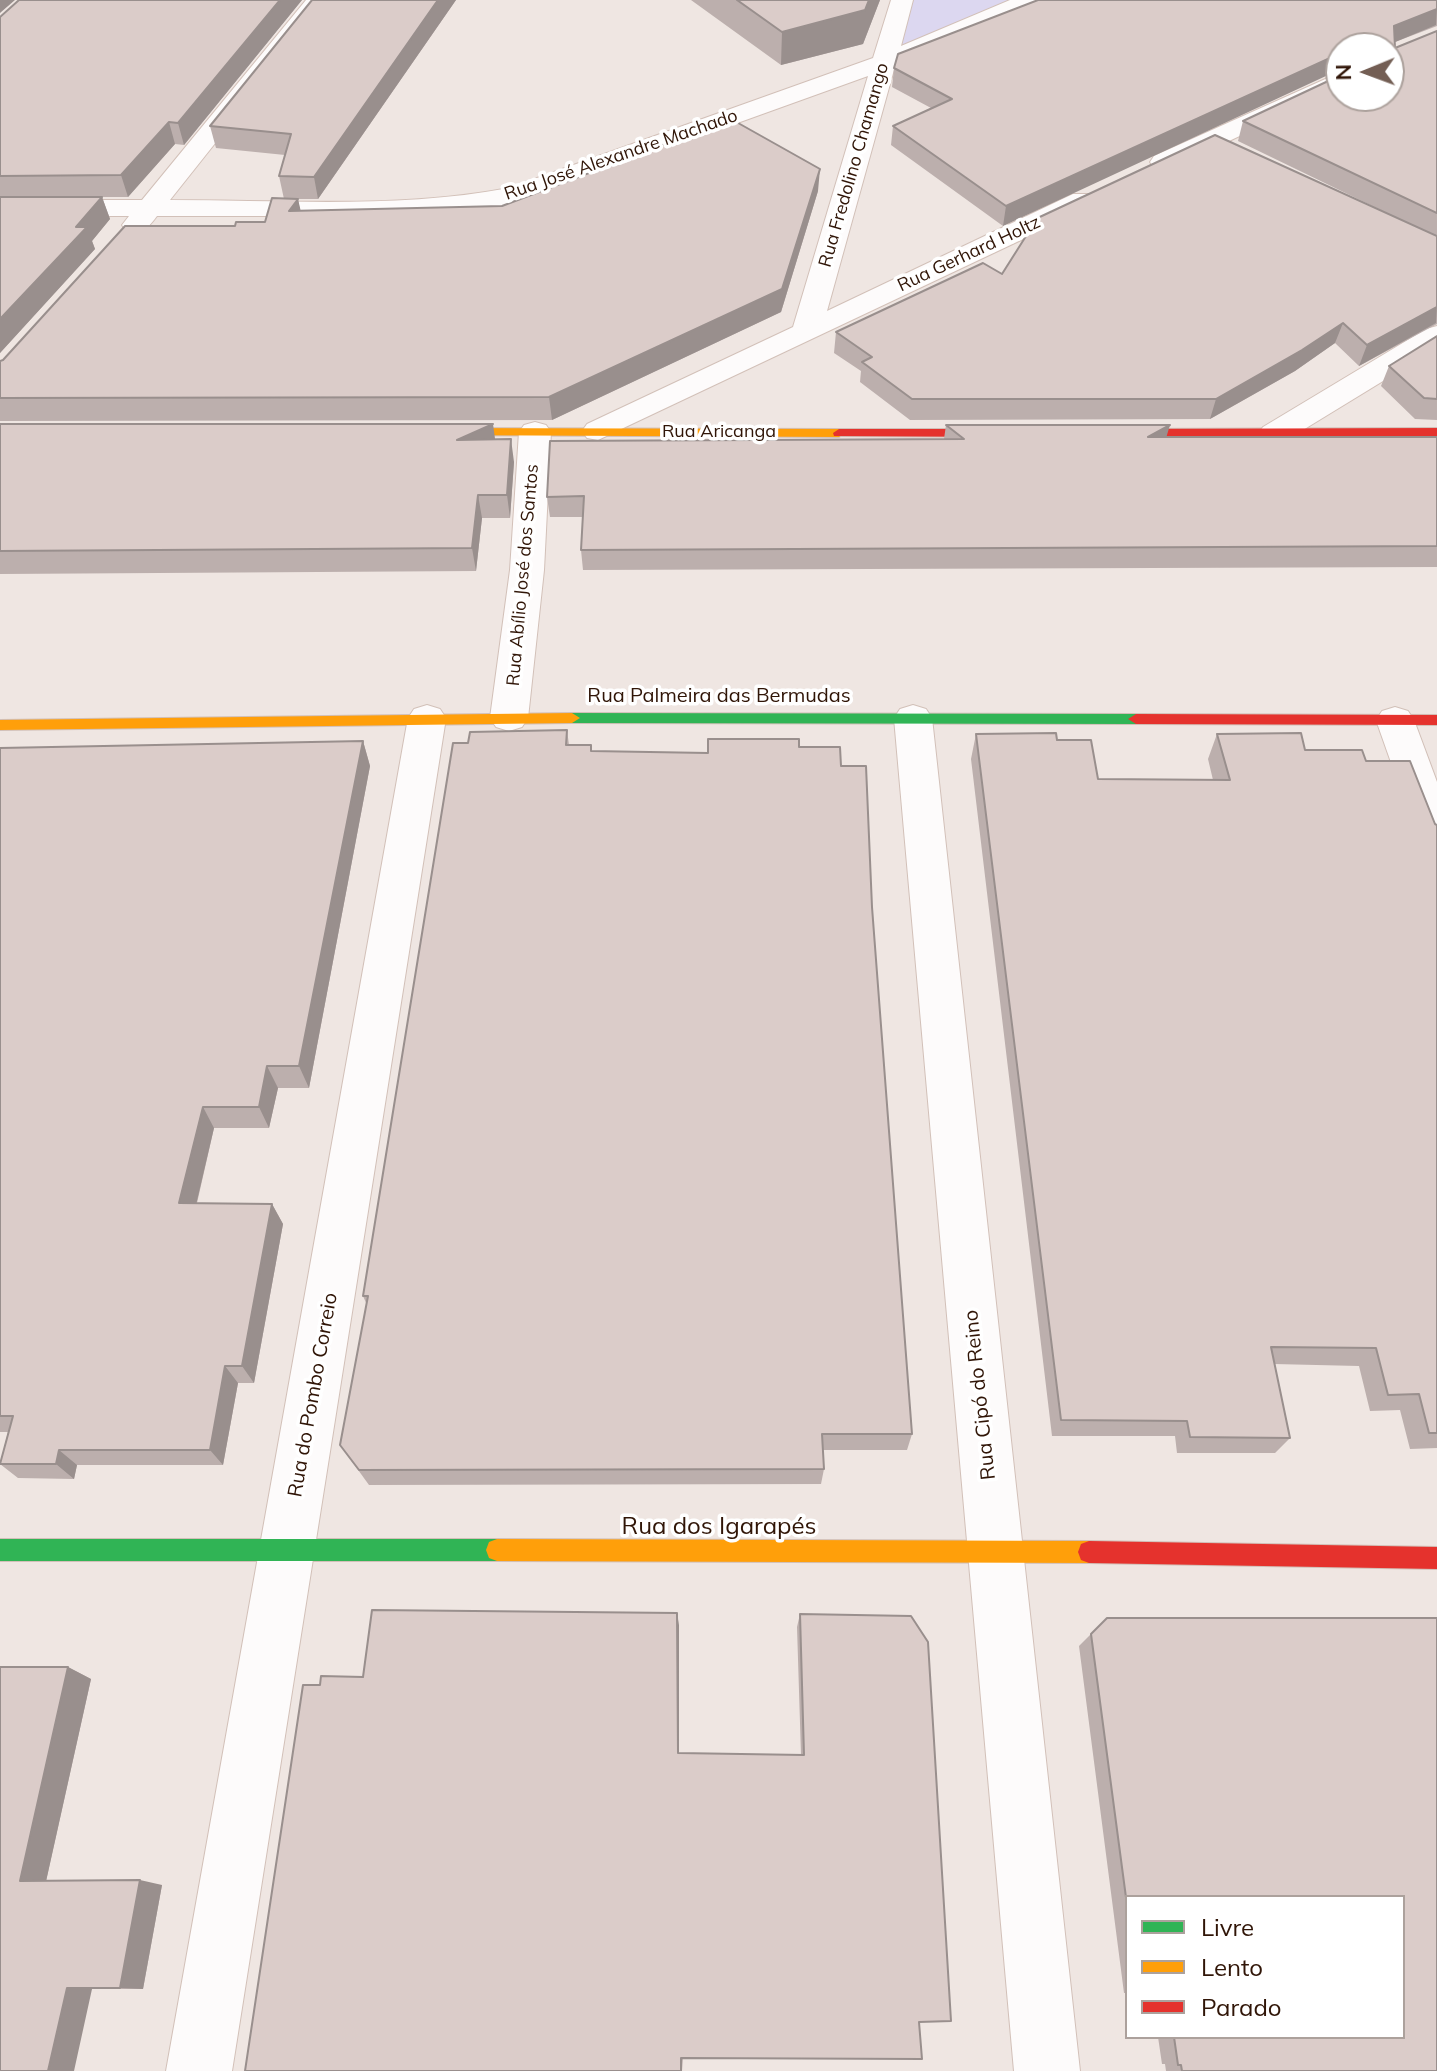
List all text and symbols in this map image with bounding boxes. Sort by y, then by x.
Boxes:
north arrow [1325,32,1405,112]
street label: Rua Fredolino Chamango [814,60,894,270]
text: N [1329,64,1357,81]
street label: Rua José Alexandre Machado [501,105,741,205]
street label: Rua Gerhard Holtz [894,211,1044,297]
street label: Rua Aricanga [662,421,776,443]
street label: Rua Abílio José dos Santos [503,463,543,687]
street label: Rua Palmeira das Bermudas [587,684,851,708]
street label: Rua do Pombo Correio [283,1291,343,1499]
street label: Rua Cipó do Reino [959,1309,1001,1481]
street label: Rua dos Igarapés [622,1513,816,1541]
legend [1125,1895,1405,2039]
text: Livre [1201,1912,1254,1942]
text: Lento [1201,1952,1263,1982]
text: Parado [1201,1992,1282,2022]

